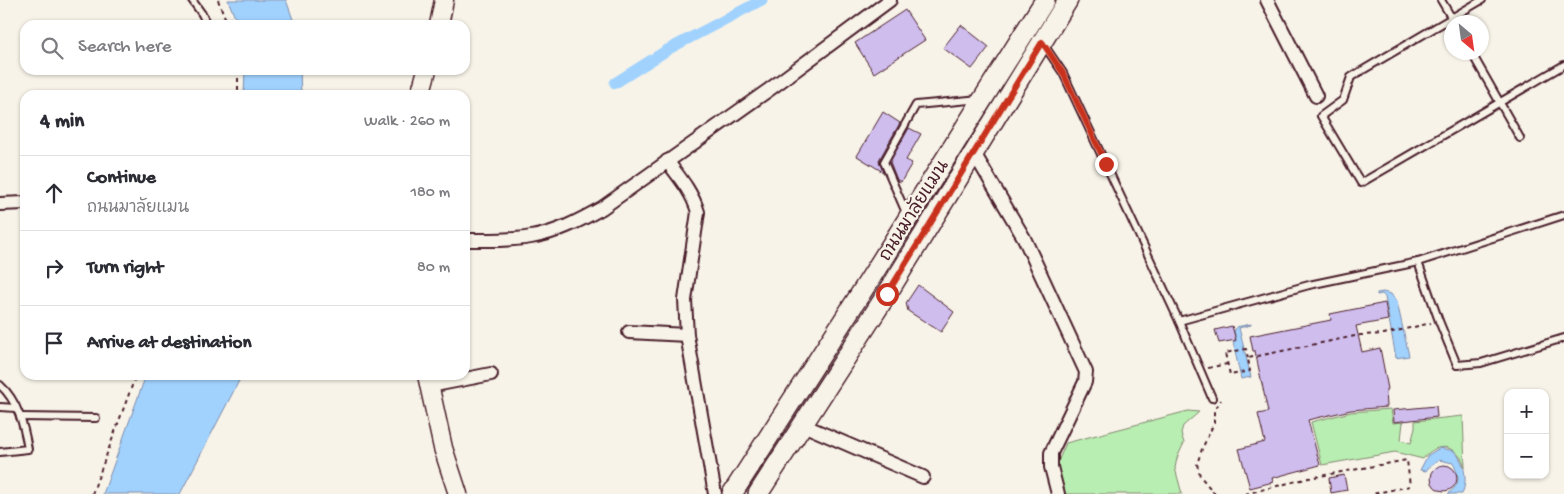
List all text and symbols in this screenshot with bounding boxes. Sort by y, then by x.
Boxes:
north arrow [1444,15,1489,60]
search box [20,20,470,75]
icon: search [38,34,66,62]
text: Search here [78,36,172,59]
text: 4 min [40,110,84,135]
text: Walk · 260 m [364,113,450,132]
route end [1095,153,1118,176]
street label: ถนนมาลัยแมน [873,155,955,266]
text: Continue [87,167,156,190]
icon: ahead [40,179,68,207]
text: 180 m [411,184,450,203]
text: ถนนมาลัยแมน [87,200,189,219]
icon: right [40,254,68,282]
text: Turn right [87,257,163,280]
text: 80 m [417,259,450,278]
route start [876,283,899,306]
icon: arrive [40,329,68,357]
text: Arrive at destination [87,332,251,355]
map controls [1504,389,1549,479]
button: + [1504,389,1549,434]
button: − [1504,434,1549,479]

